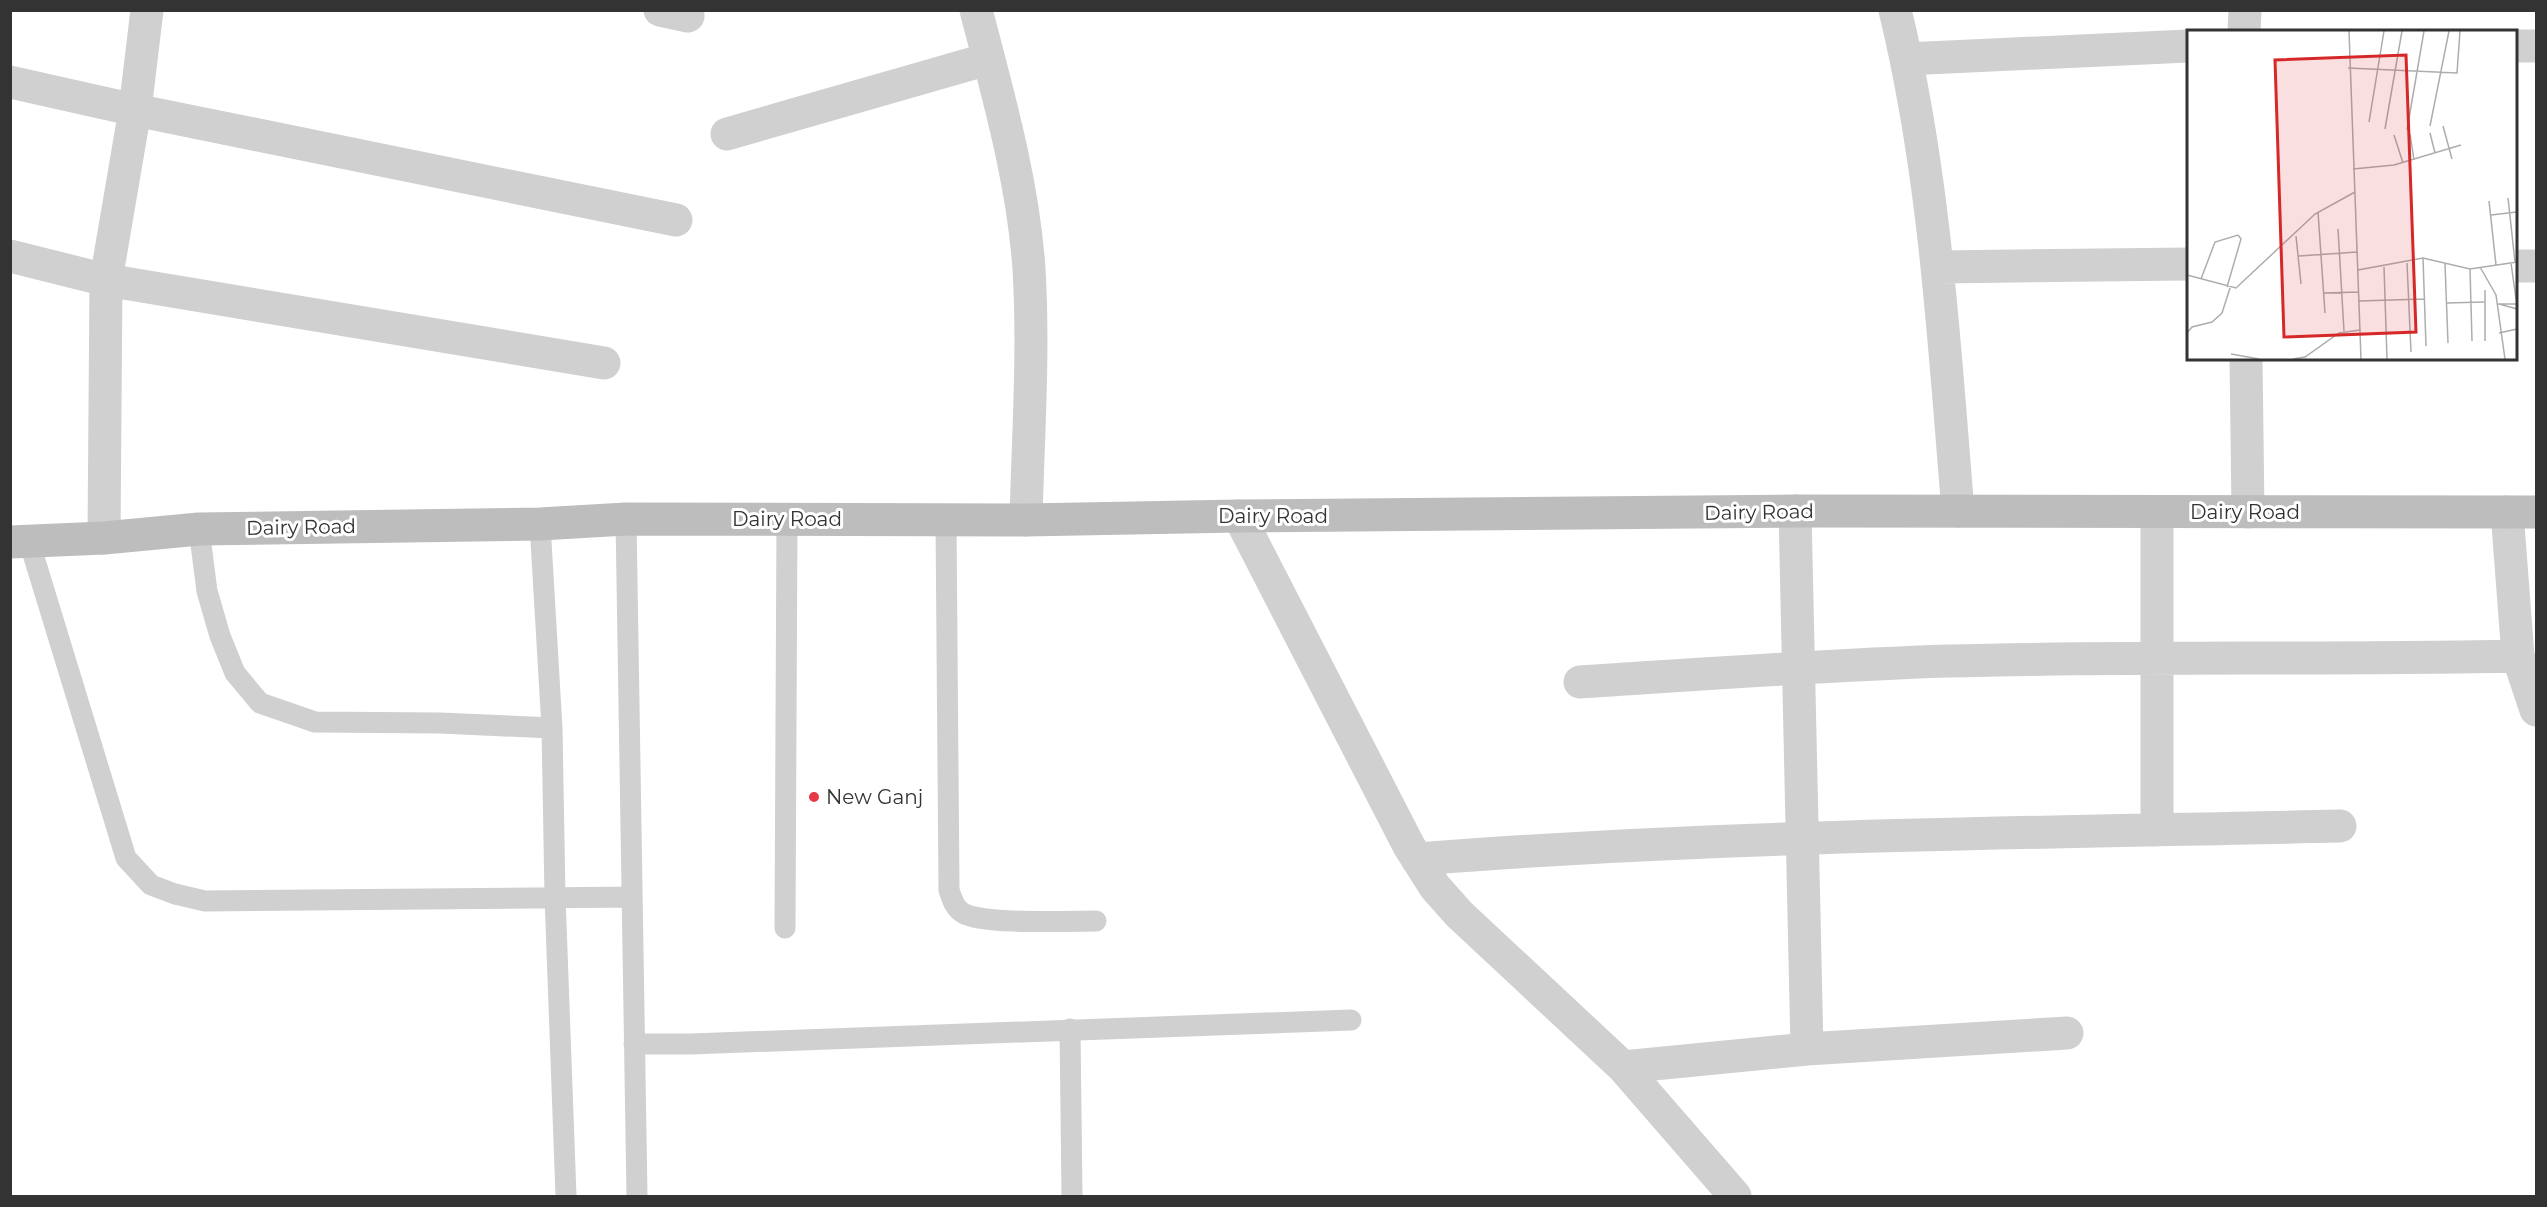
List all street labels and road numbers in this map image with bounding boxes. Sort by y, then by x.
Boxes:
street label: Dairy Road [1704,499,1814,525]
street label: Dairy Road [2190,500,2300,524]
street label: Dairy Road [1218,504,1328,528]
street label: Dairy Road [732,507,842,531]
street label: Dairy Road [246,514,356,540]

